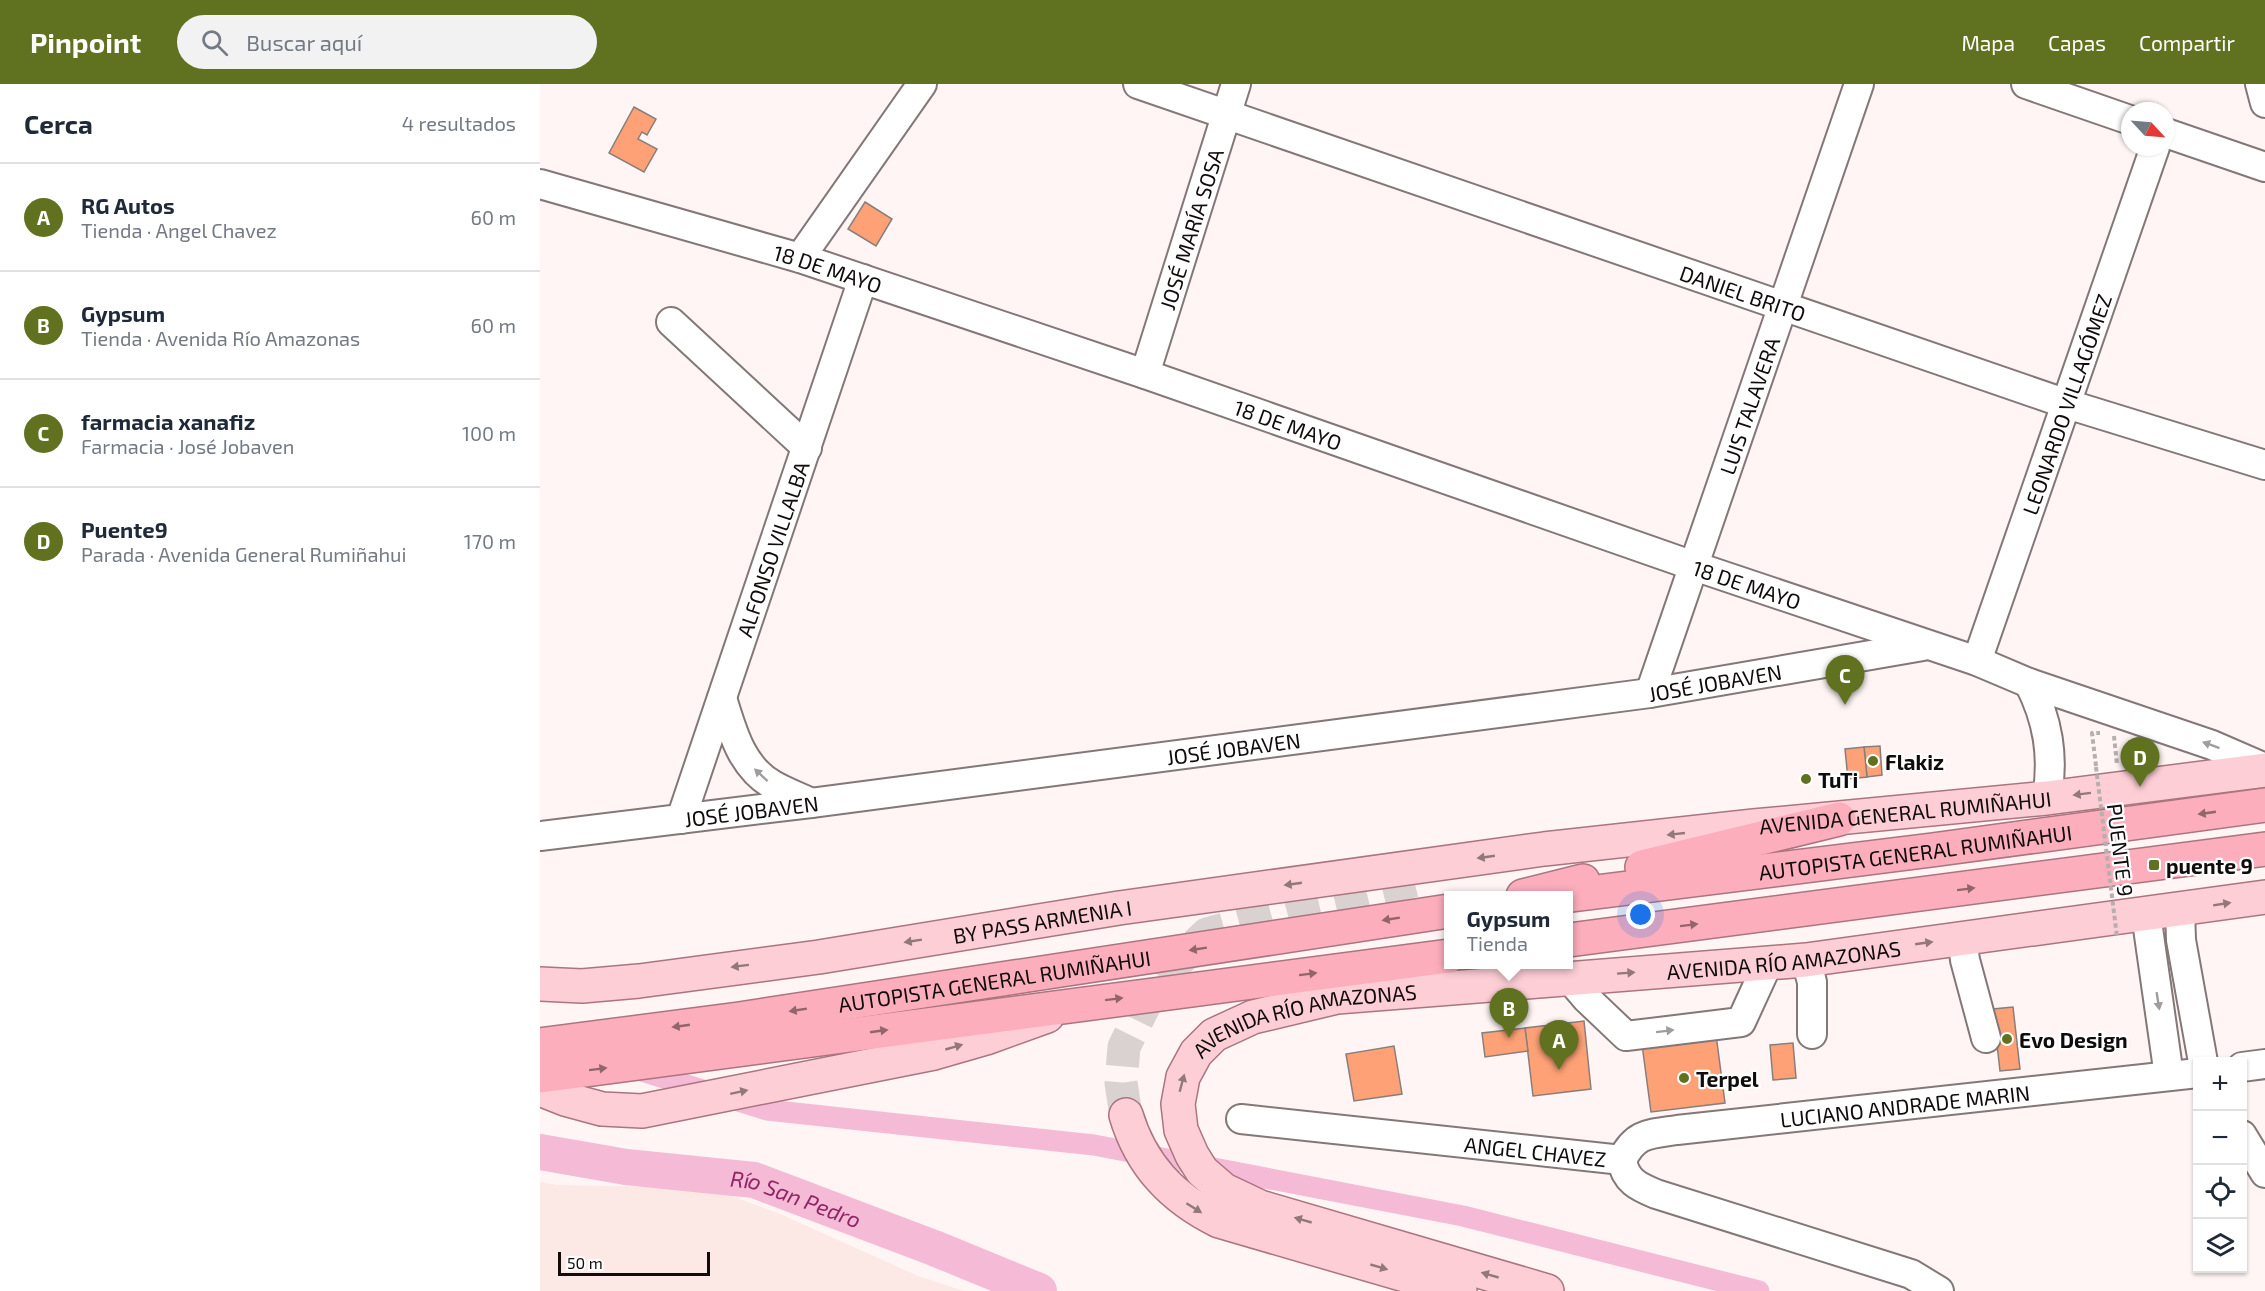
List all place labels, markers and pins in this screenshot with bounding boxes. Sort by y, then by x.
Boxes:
pin: C [1826,656,1864,705]
pin: D [2120,738,2160,787]
place label: Flakiz [1885,749,1944,774]
marker: Flakiz [1866,754,1880,768]
place label: TuTi [1818,767,1858,792]
marker: TuTi [1799,772,1813,786]
place label: puente 9 [2166,853,2253,878]
marker: puente 9 [2147,858,2161,872]
pin: B [1490,988,1528,1038]
pin: A [1540,1020,1578,1070]
place label: Evo Design [2019,1027,2128,1052]
marker: Evo Design [2000,1032,2014,1046]
place label: Terpel [1696,1066,1759,1091]
marker: Terpel [1677,1071,1691,1085]

